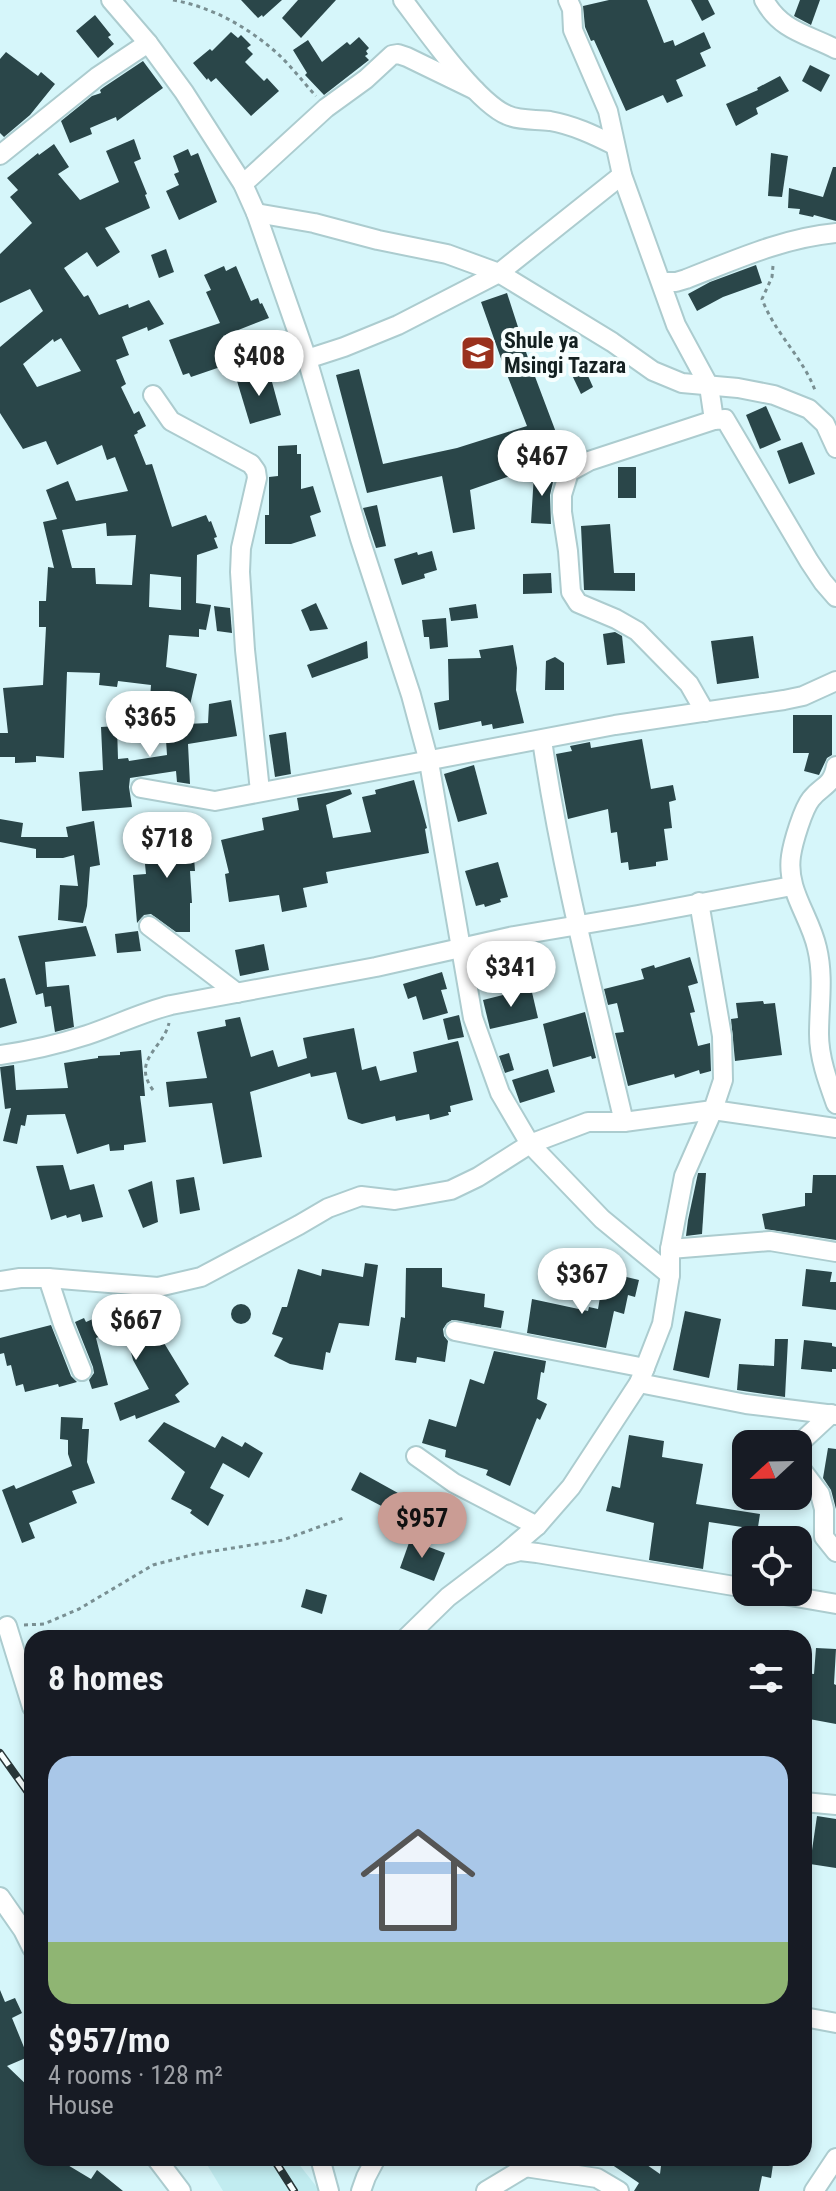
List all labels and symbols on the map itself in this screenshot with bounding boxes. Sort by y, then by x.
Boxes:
place label: Shule ya Msingi Tazara [504,328,626,378]
pin: $408 [212,330,306,398]
school or university icon: Shule ya Msingi Tazara [459,334,497,372]
pin: $467 [495,430,589,498]
pin: $365 [103,691,197,759]
pin: $718 [120,812,214,880]
pin: $341 [464,941,558,1009]
pin: $367 [535,1248,629,1316]
pin: $667 [89,1294,183,1362]
north arrow [732,1430,812,1510]
pin: $957 [375,1492,469,1560]

